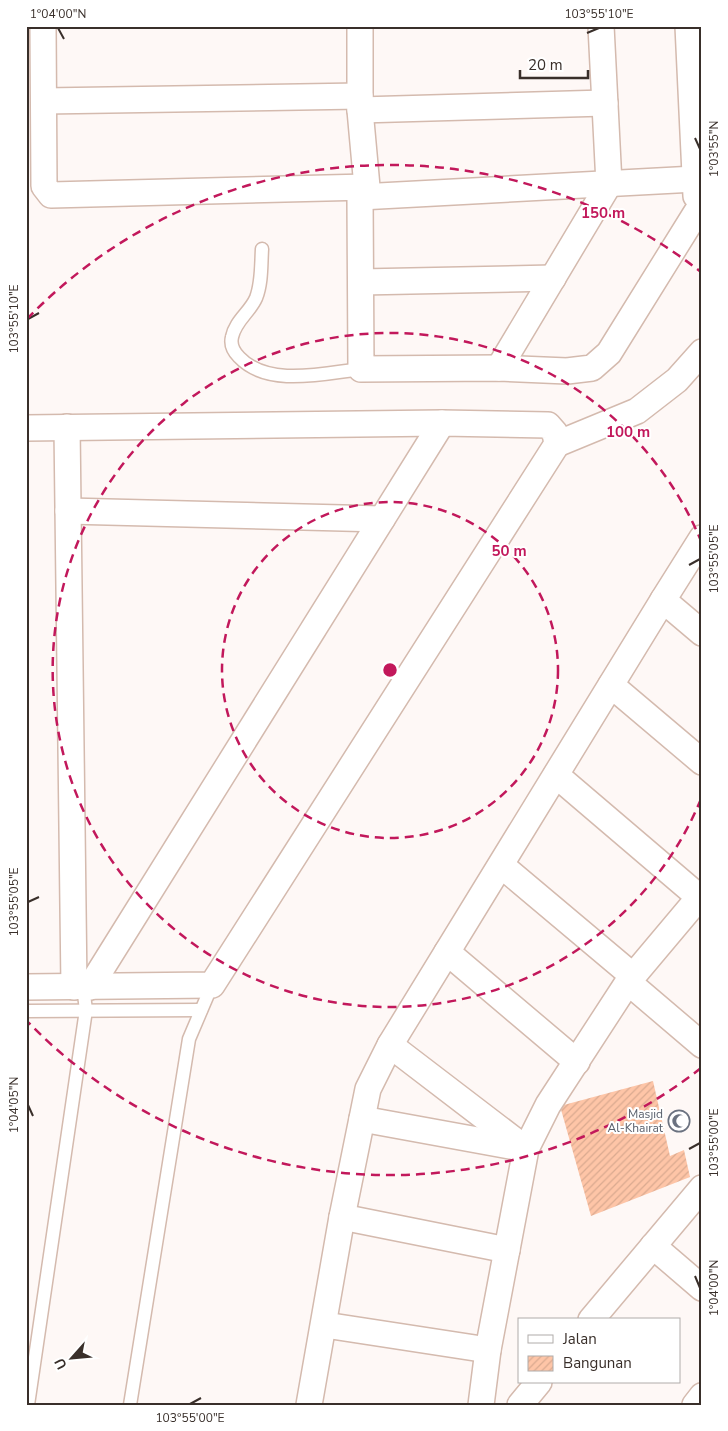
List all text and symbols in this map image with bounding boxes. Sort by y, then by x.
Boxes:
text: 1°04'00"N [30,6,86,22]
text: 103°55'10"E [564,6,634,22]
scale bar [520,48,588,80]
text: 20 m [528,55,563,75]
text: 1°03'55"N [706,121,722,177]
text: 150 m [581,203,625,223]
text: 103°55'10"E [6,284,22,354]
text: 100 m [606,422,650,442]
text: 103°55'05"E [706,524,722,594]
text: 50 m [491,541,527,561]
centre of rings [381,661,399,679]
text: 103°55'05"E [6,867,22,937]
text: 1°04'05"N [6,1077,22,1133]
place label: Masjid Al-Khairat [607,1106,664,1136]
text: 103°55'00"E [706,1108,722,1178]
mosque icon: Masjid Al-Khairat [667,1109,691,1133]
text: 1°04'00"N [706,1260,722,1316]
legend [518,1318,680,1384]
text: Jalan [562,1329,597,1349]
north arrow [48,1334,98,1384]
text: Bangunan [563,1353,632,1373]
text: U [50,1355,72,1373]
text: 103°55'00"E [155,1410,225,1426]

